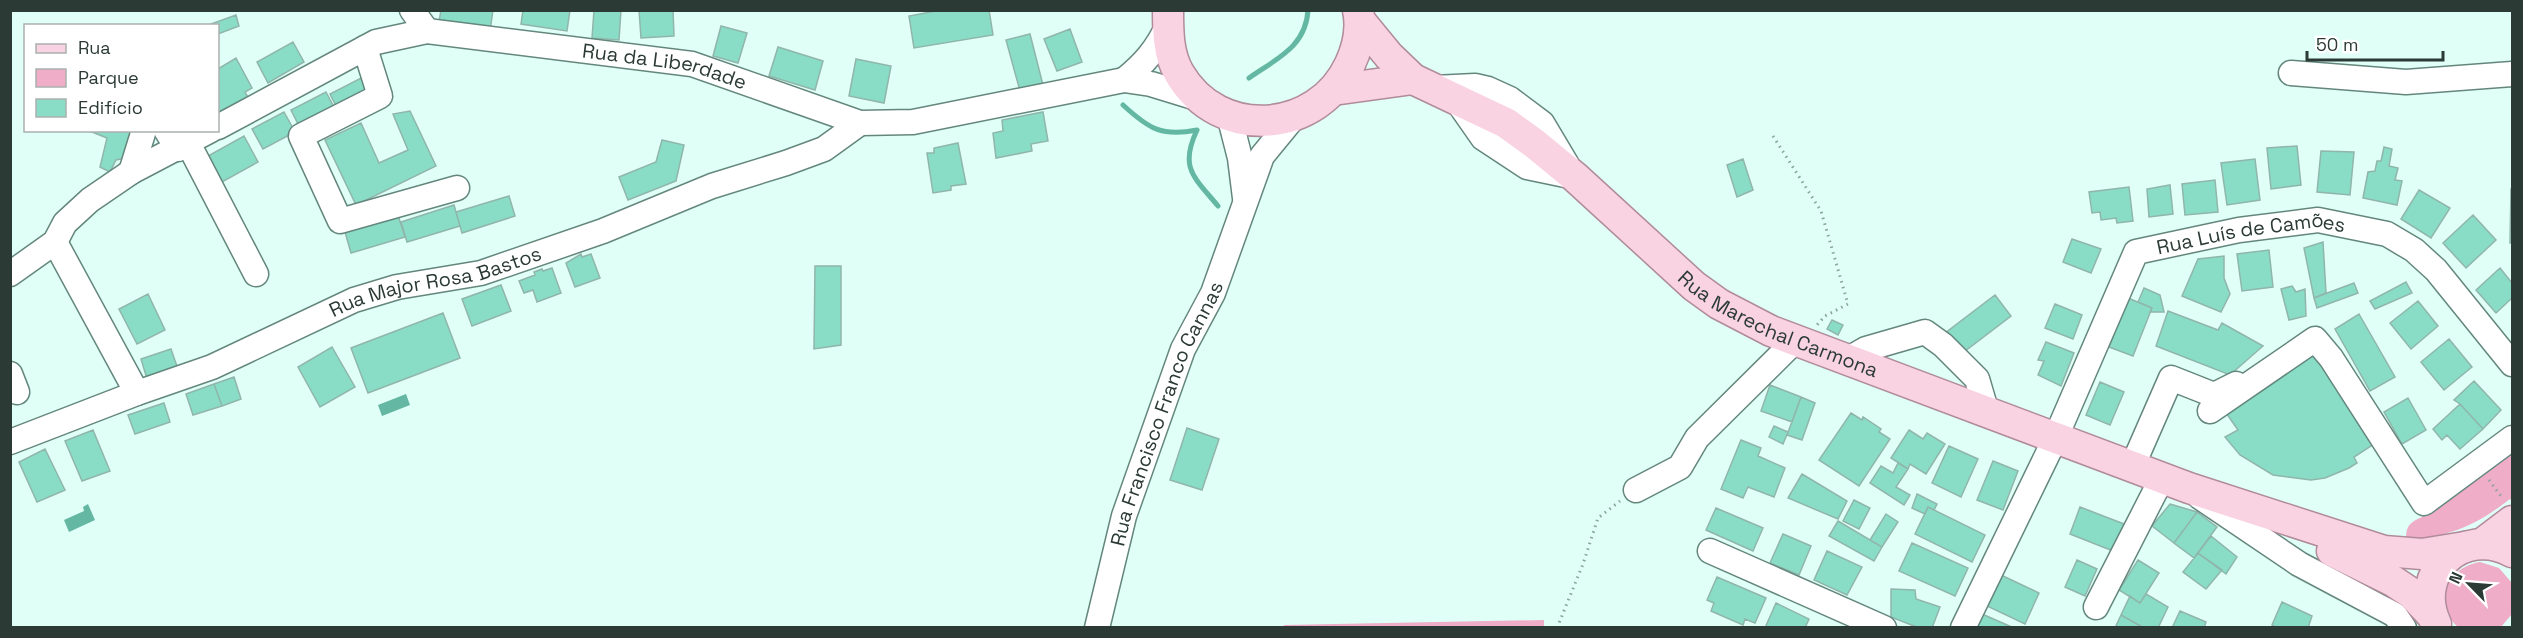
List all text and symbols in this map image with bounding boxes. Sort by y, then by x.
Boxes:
legend [24,24,219,132]
scale bar [2307,24,2444,62]
text: 50 m [2316,33,2358,56]
text: Rua [78,36,111,59]
street label: Rua da Liberdade [581,37,750,95]
text: Parque [78,66,139,89]
text: Edifício [78,96,143,119]
street label: Rua Luís de Camões [2154,206,2348,260]
street label: Rua Major Rosa Bastos [325,240,545,323]
street label: Rua Marechal Carmona [1672,265,1882,383]
street label: Rua Francisco Franco Cannas [1104,278,1229,549]
north arrow [2439,554,2499,614]
text: N [2444,569,2468,587]

